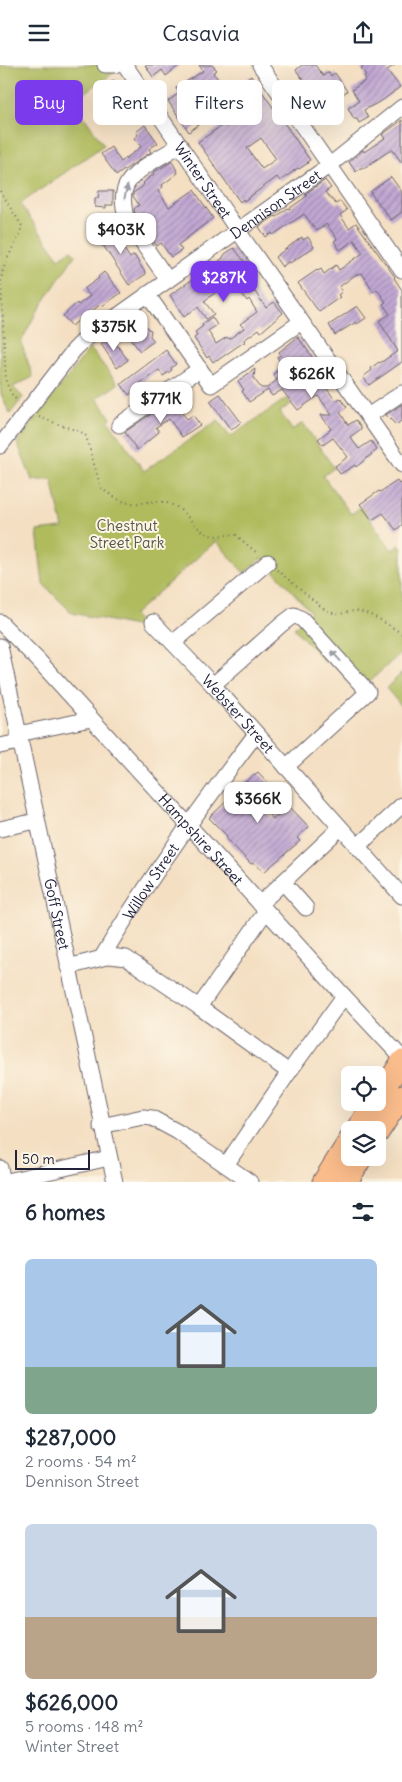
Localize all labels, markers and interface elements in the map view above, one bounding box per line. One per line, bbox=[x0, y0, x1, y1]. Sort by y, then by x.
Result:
icon: menu bbox=[25, 19, 53, 47]
text: Casavia bbox=[162, 19, 240, 47]
icon: share bbox=[349, 19, 377, 47]
chip: Buy bbox=[15, 80, 83, 125]
chip: Rent bbox=[93, 80, 167, 125]
chip: Filters bbox=[177, 80, 262, 125]
chip: New bbox=[272, 80, 344, 125]
street label: Winter Street bbox=[171, 138, 236, 222]
street label: Dennison Street bbox=[226, 165, 324, 243]
one-way arrow bbox=[122, 184, 130, 200]
pin: $403K bbox=[86, 213, 156, 255]
text: $403K bbox=[97, 219, 145, 239]
pin: $287K bbox=[189, 261, 259, 303]
text: $287K bbox=[202, 267, 246, 287]
pin: $375K bbox=[79, 309, 149, 352]
text: $375K bbox=[92, 316, 136, 336]
pin: $626K bbox=[277, 357, 347, 399]
text: $626K bbox=[289, 363, 335, 383]
pin: $771K bbox=[126, 381, 196, 424]
text: $771K bbox=[141, 388, 181, 408]
park label: Chestnut Street Park bbox=[90, 516, 165, 552]
one-way arrow bbox=[330, 650, 342, 662]
street label: Webster Street bbox=[198, 670, 278, 757]
pin: $366K bbox=[223, 781, 293, 824]
text: $366K bbox=[235, 788, 281, 808]
street label: Hampshire Street bbox=[155, 789, 248, 889]
street label: Willow Street bbox=[118, 839, 183, 923]
street label: Goff Street bbox=[41, 876, 74, 951]
map controls bbox=[341, 1066, 386, 1166]
button: locate bbox=[341, 1066, 386, 1111]
button: layers bbox=[341, 1121, 386, 1166]
scale bar bbox=[15, 1147, 90, 1170]
text: 50 m bbox=[22, 1150, 55, 1168]
icon: filters bbox=[349, 1198, 377, 1226]
text: 6 homes bbox=[25, 1199, 105, 1226]
icon: home bbox=[156, 1291, 246, 1381]
text: $287,000 bbox=[25, 1424, 116, 1451]
text: 2 rooms · 54 m² bbox=[25, 1451, 137, 1471]
text: Dennison Street bbox=[25, 1471, 139, 1491]
icon: home bbox=[156, 1556, 246, 1646]
text: $626,000 bbox=[25, 1689, 118, 1716]
text: 5 rooms · 148 m² bbox=[25, 1716, 144, 1736]
text: Winter Street bbox=[25, 1736, 119, 1756]

